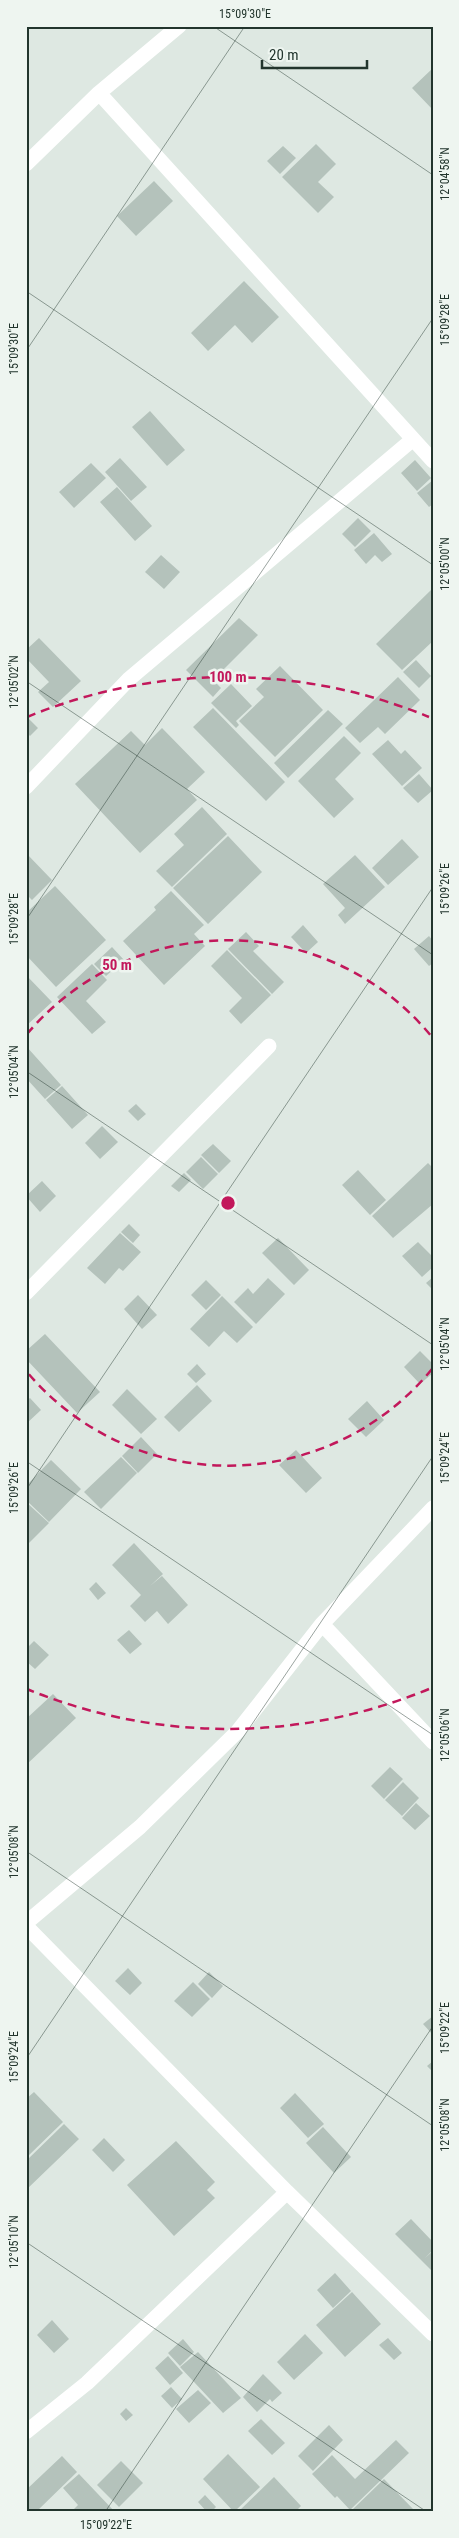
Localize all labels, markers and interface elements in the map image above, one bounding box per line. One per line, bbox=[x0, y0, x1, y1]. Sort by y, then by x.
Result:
text: 15°09'30"E bbox=[219, 7, 271, 21]
scale bar bbox=[262, 38, 366, 70]
text: 20 m bbox=[269, 46, 299, 64]
text: 12°04'58"N bbox=[438, 147, 452, 201]
text: 15°09'28"E bbox=[438, 294, 452, 346]
text: 15°09'30"E bbox=[7, 323, 21, 375]
text: 12°05'00"N bbox=[438, 537, 452, 591]
text: 12°05'02"N bbox=[7, 655, 21, 709]
text: 100 m bbox=[209, 668, 247, 686]
text: 15°09'26"E bbox=[438, 863, 452, 915]
text: 15°09'28"E bbox=[7, 893, 21, 945]
text: 50 m bbox=[102, 956, 132, 974]
text: 12°05'04"N bbox=[7, 1045, 21, 1099]
centre of rings bbox=[219, 1194, 237, 1212]
text: 12°05'04"N bbox=[438, 1317, 452, 1371]
text: 15°09'24"E bbox=[438, 1432, 452, 1484]
text: 15°09'26"E bbox=[7, 1462, 21, 1514]
text: 12°05'06"N bbox=[438, 1708, 452, 1762]
text: 12°05'08"N bbox=[7, 1825, 21, 1879]
text: 15°09'22"E bbox=[438, 2002, 452, 2054]
text: 15°09'24"E bbox=[7, 2031, 21, 2083]
text: 12°05'08"N bbox=[438, 2098, 452, 2152]
text: 12°05'10"N bbox=[7, 2215, 21, 2269]
text: 15°09'22"E bbox=[80, 2518, 132, 2532]

